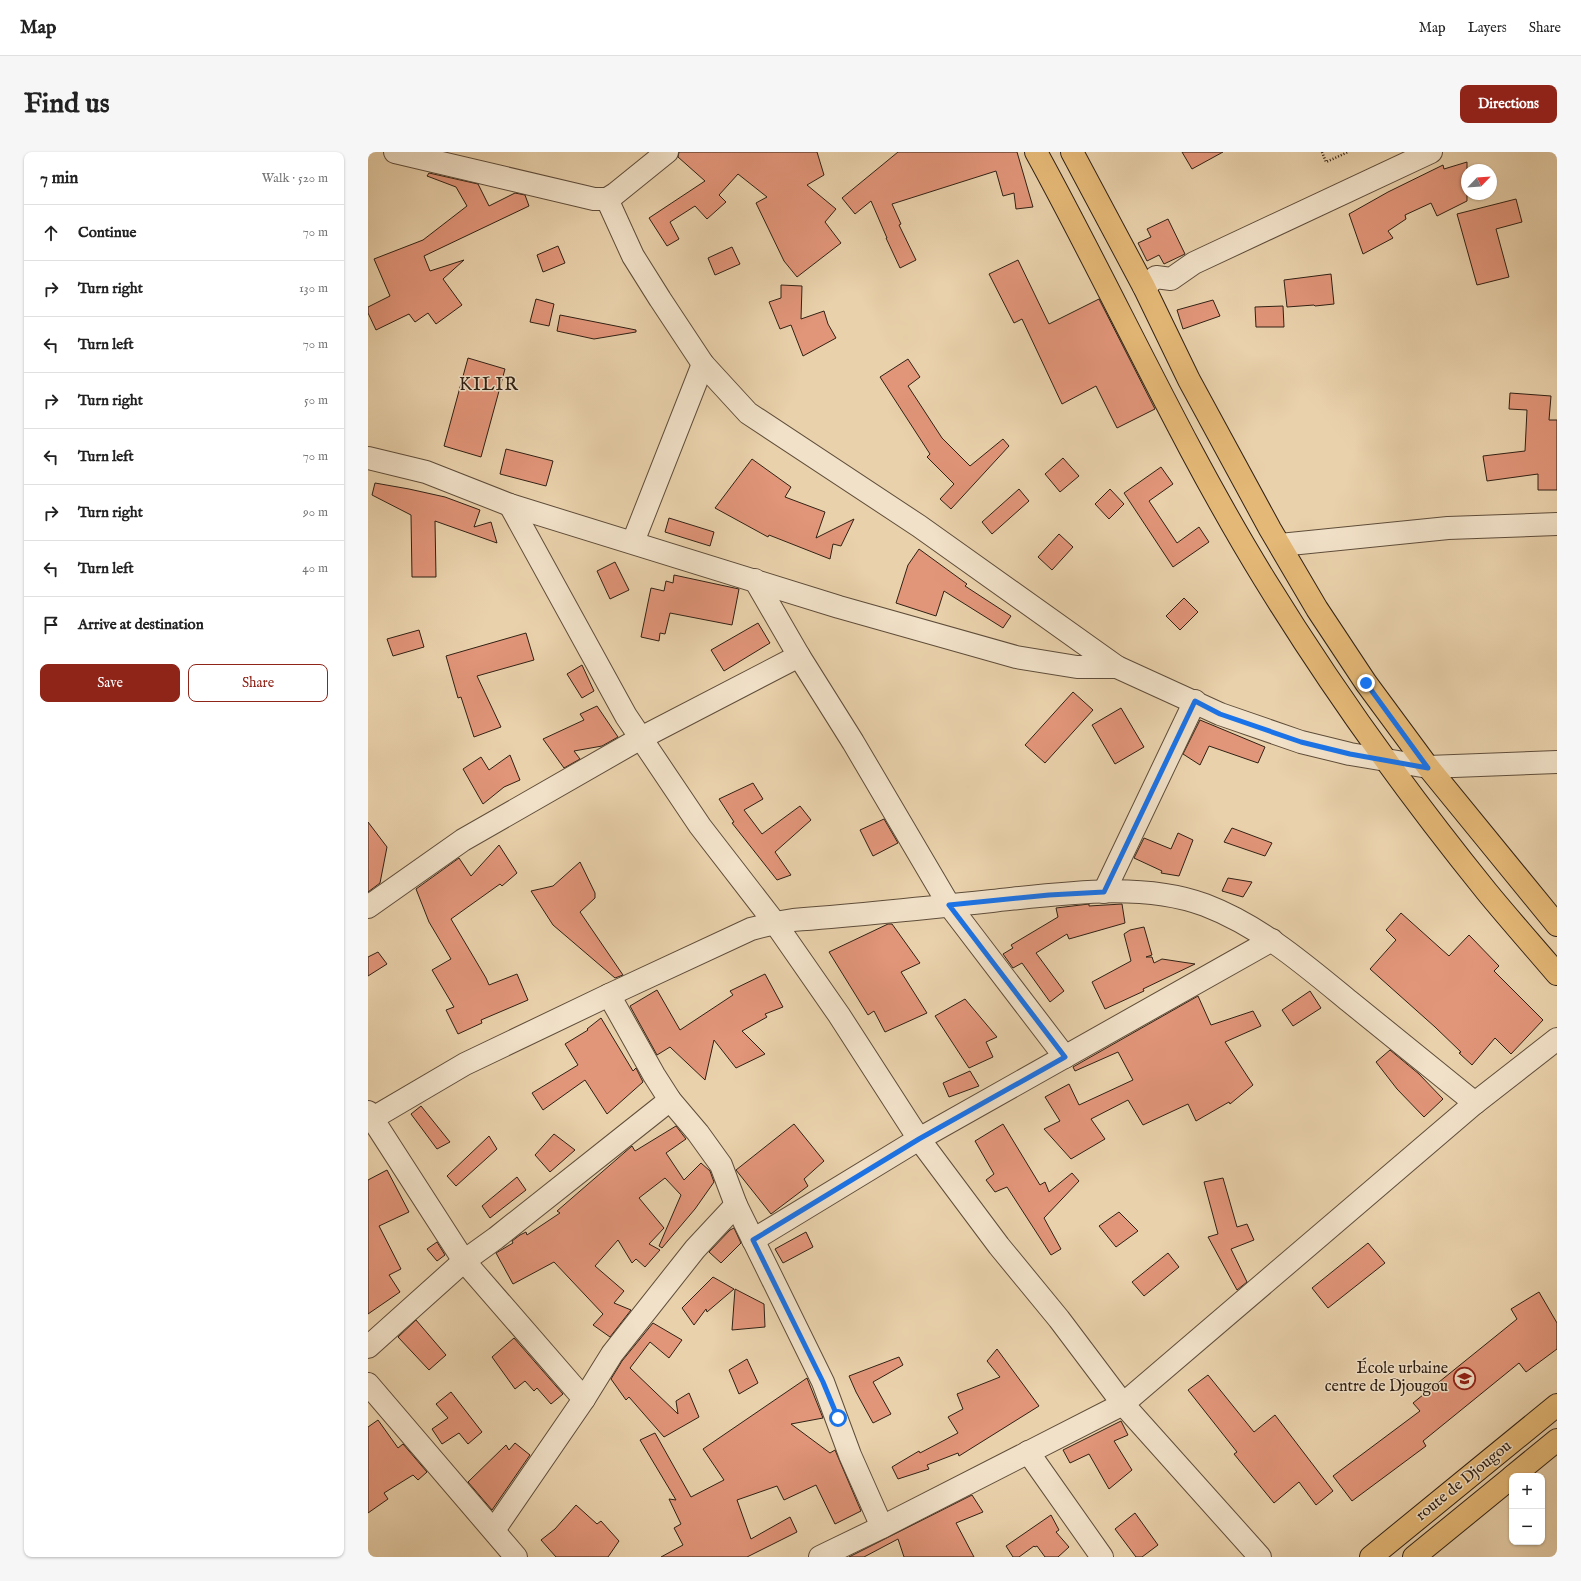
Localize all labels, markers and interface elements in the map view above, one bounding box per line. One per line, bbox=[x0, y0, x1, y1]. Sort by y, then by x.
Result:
text: Map bbox=[20, 16, 56, 40]
text: Map bbox=[1419, 19, 1446, 37]
text: Layers bbox=[1468, 19, 1507, 37]
text: Share bbox=[1529, 19, 1561, 37]
button: Directions bbox=[1460, 85, 1557, 123]
text: Find us bbox=[24, 87, 110, 122]
north arrow bbox=[1461, 164, 1497, 200]
text: 7 min bbox=[40, 168, 78, 189]
text: Walk · 520 m bbox=[262, 170, 328, 187]
icon: ahead bbox=[40, 222, 62, 244]
text: Continue bbox=[78, 223, 136, 242]
text: 70 m bbox=[303, 224, 328, 241]
icon: right bbox=[40, 278, 62, 300]
text: Turn right bbox=[78, 279, 143, 298]
text: 130 m bbox=[299, 280, 328, 297]
icon: left bbox=[40, 334, 62, 356]
text: Turn left bbox=[78, 335, 134, 354]
text: 70 m bbox=[303, 336, 328, 353]
district label: KILIR bbox=[459, 374, 519, 397]
icon: right bbox=[40, 390, 62, 412]
text: Turn right bbox=[78, 391, 143, 410]
text: 50 m bbox=[304, 392, 328, 409]
icon: left bbox=[40, 446, 62, 468]
text: Turn left bbox=[78, 447, 134, 466]
text: 70 m bbox=[303, 448, 328, 465]
icon: right bbox=[40, 502, 62, 524]
text: Turn right bbox=[78, 503, 143, 522]
text: 90 m bbox=[303, 504, 328, 521]
icon: left bbox=[40, 558, 62, 580]
text: Turn left bbox=[78, 559, 134, 578]
text: 40 m bbox=[302, 560, 328, 577]
icon: arrive bbox=[40, 614, 62, 636]
text: Arrive at destination bbox=[78, 615, 204, 634]
button: Save bbox=[40, 664, 180, 702]
button: Share bbox=[188, 664, 328, 702]
route end bbox=[1357, 674, 1375, 692]
place label: École urbaine centre de Djougou bbox=[1325, 1357, 1448, 1397]
school or university icon: École urbaine centre de Djougou bbox=[1451, 1365, 1477, 1391]
route start bbox=[829, 1409, 847, 1427]
street label: route de Djougou bbox=[1412, 1436, 1516, 1526]
map controls bbox=[1509, 1473, 1545, 1545]
button: + bbox=[1509, 1473, 1545, 1509]
button: − bbox=[1509, 1509, 1545, 1545]

